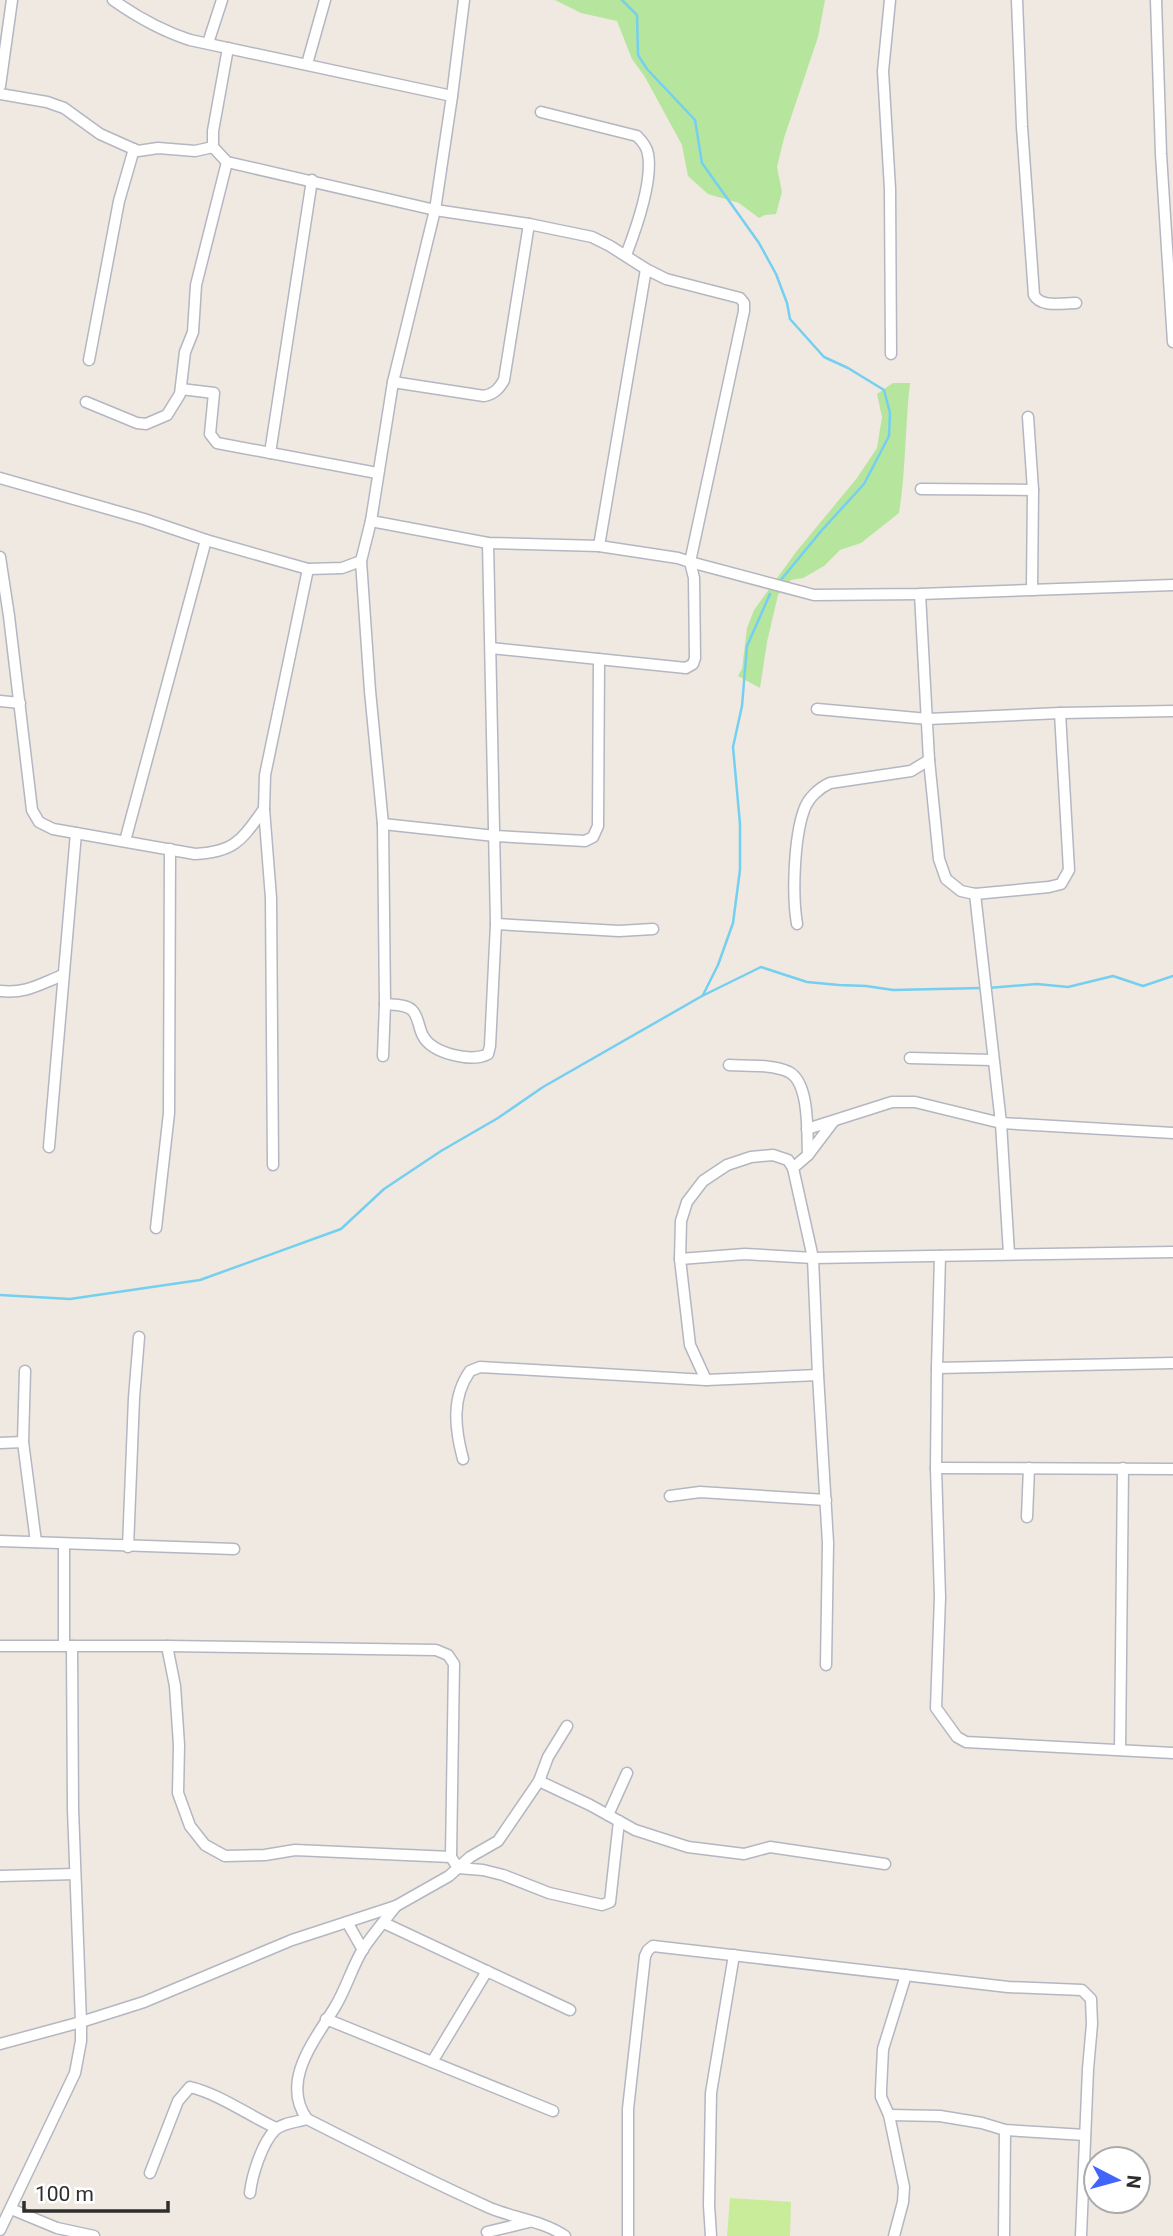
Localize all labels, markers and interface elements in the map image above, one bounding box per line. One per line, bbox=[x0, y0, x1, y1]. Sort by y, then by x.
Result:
north arrow bbox=[1082, 2145, 1152, 2215]
scale bar bbox=[24, 2170, 168, 2214]
text: N bbox=[1121, 2174, 1146, 2190]
text: 100 m bbox=[35, 2182, 94, 2206]

